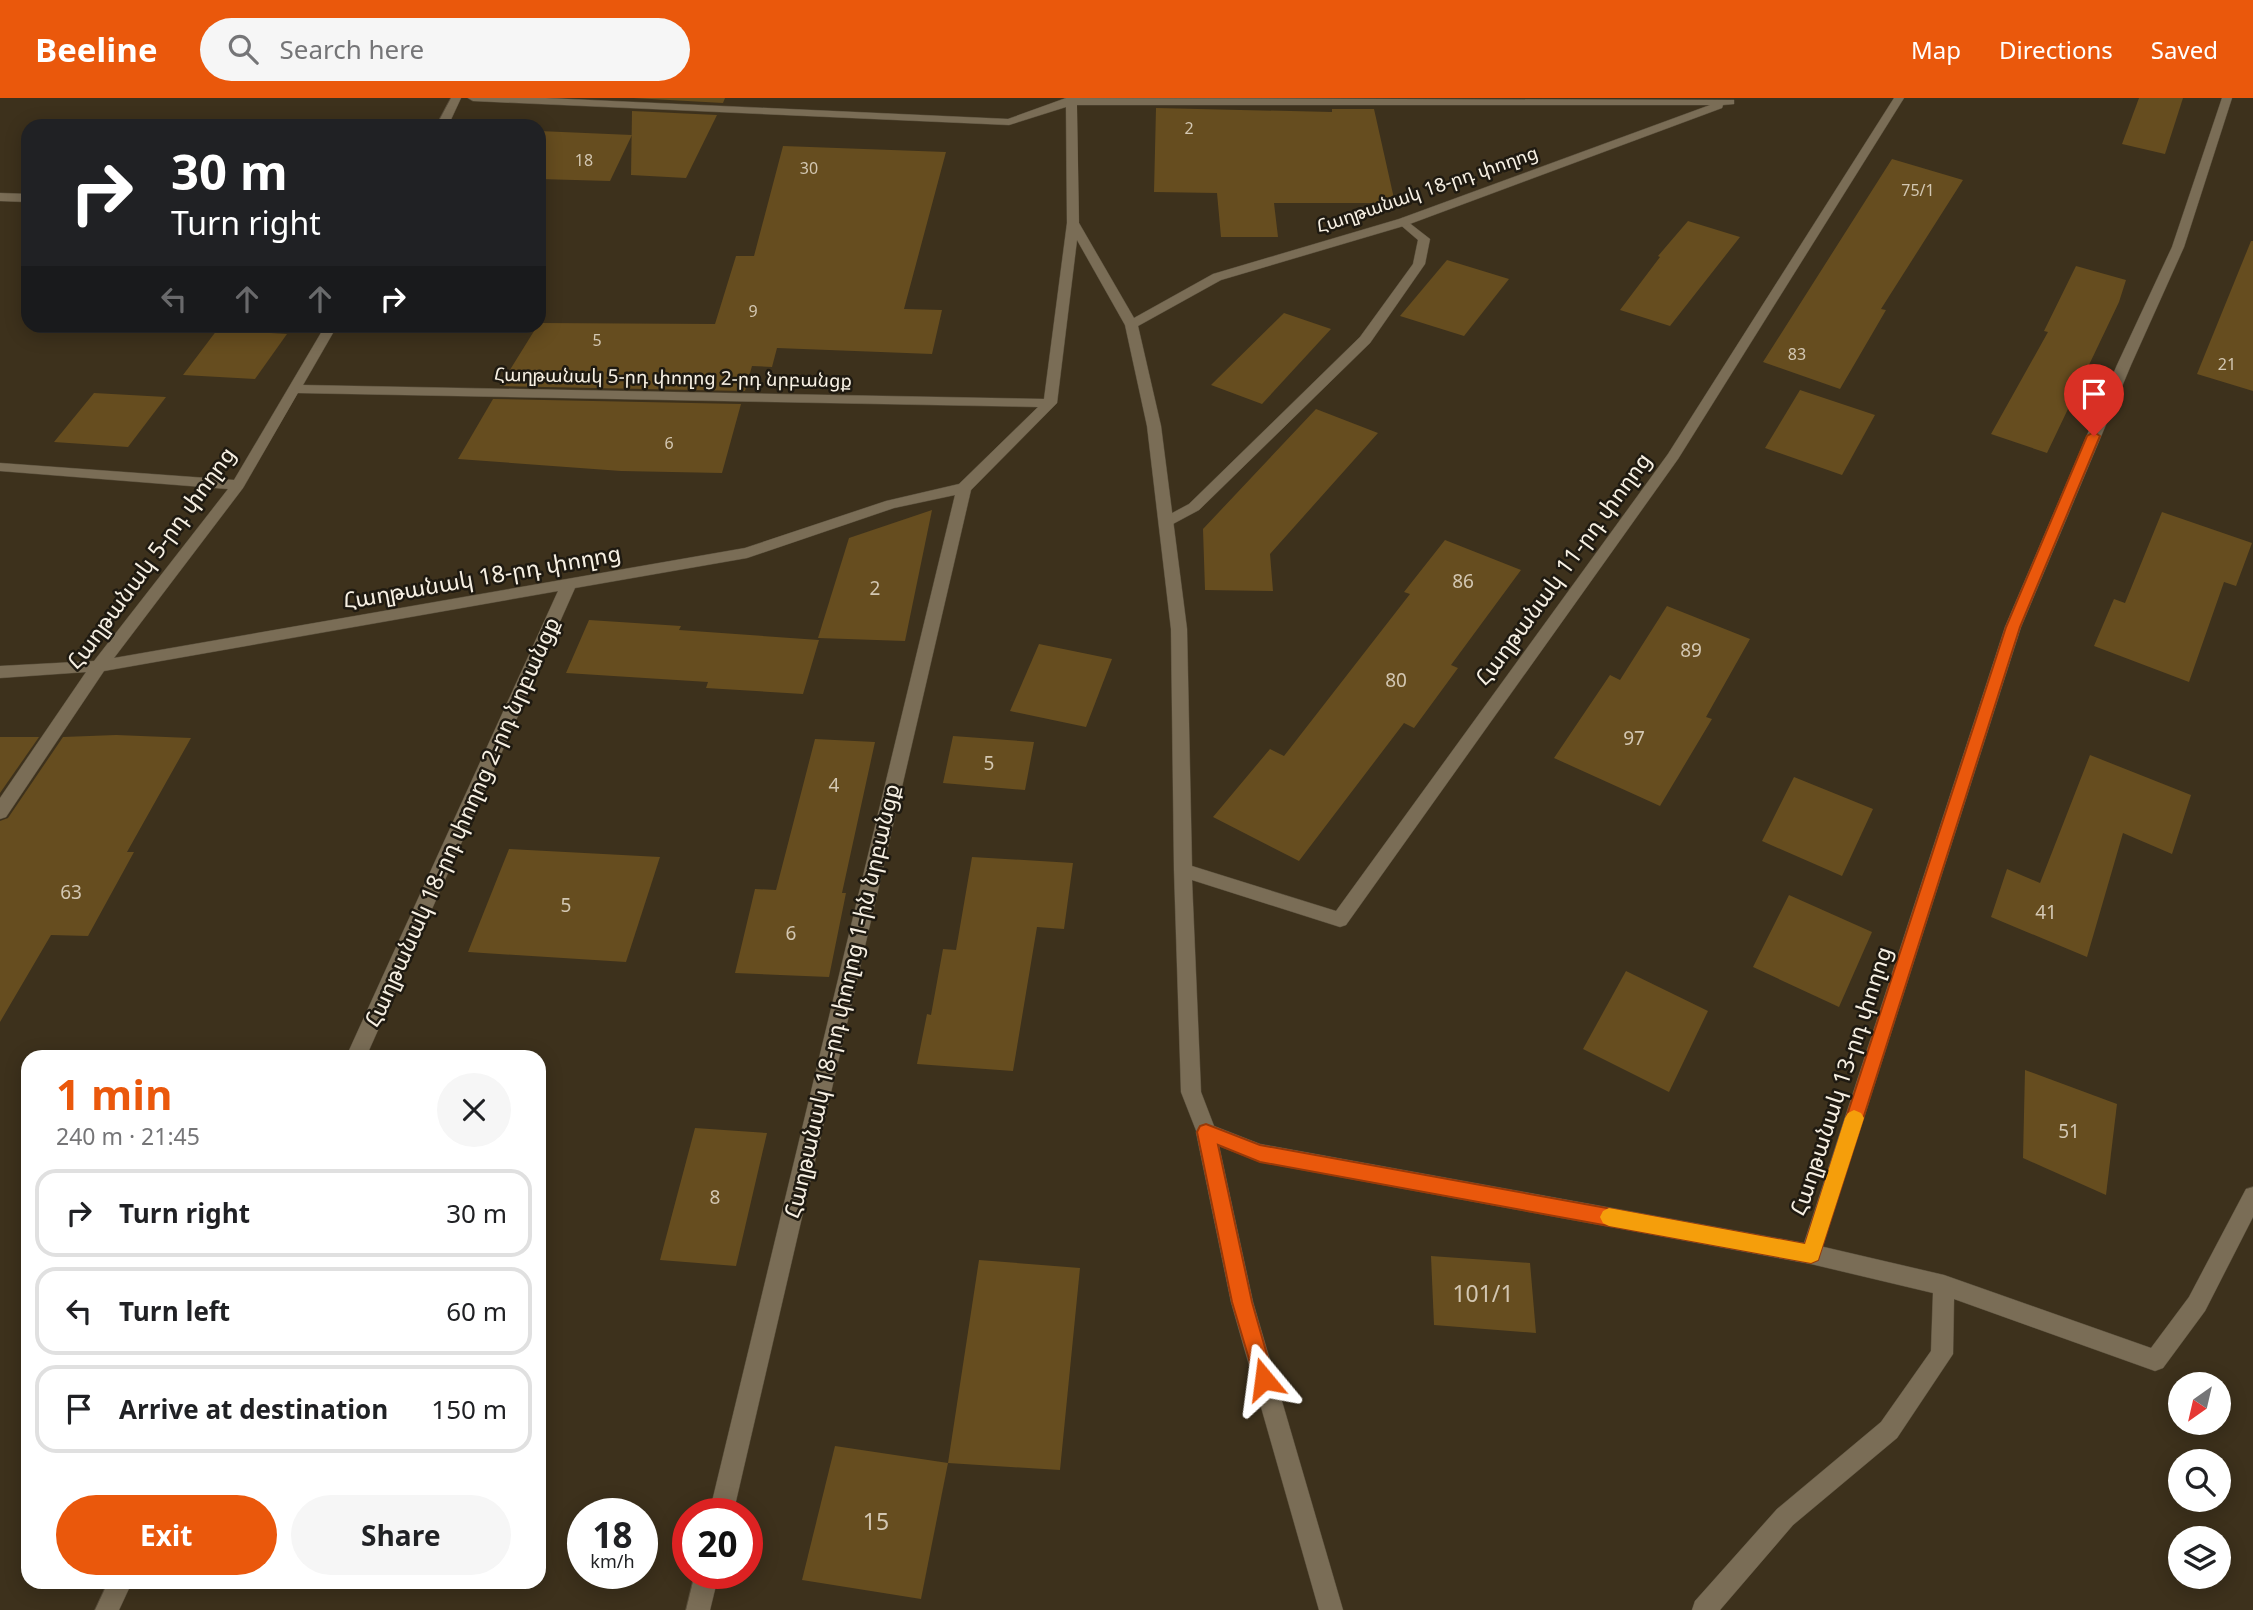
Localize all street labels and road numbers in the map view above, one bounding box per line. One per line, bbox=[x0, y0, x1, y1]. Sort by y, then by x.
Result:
street label: Հաղթանակ 18-րդ փողոց bbox=[1313, 139, 1541, 239]
street label: Հաղթանակ 5-րդ փողոց 2-րդ նրբանցք bbox=[494, 361, 852, 393]
street label: Հաղթանակ 5-րդ փողոց bbox=[58, 439, 242, 675]
street label: Հաղթանակ 11-րդ փողոց bbox=[1467, 445, 1658, 692]
street label: Հաղթանակ 18-րդ փողոց bbox=[340, 536, 623, 616]
street label: Հաղթանակ 18-րդ փողոց 2-րդ նրբանցք bbox=[356, 611, 566, 1032]
street label: Հաղթանակ 18-րդ փողոց 1-ին նրբանցք bbox=[775, 780, 907, 1221]
street label: Հաղթանակ 13-րդ փողոց bbox=[1781, 942, 1899, 1220]

